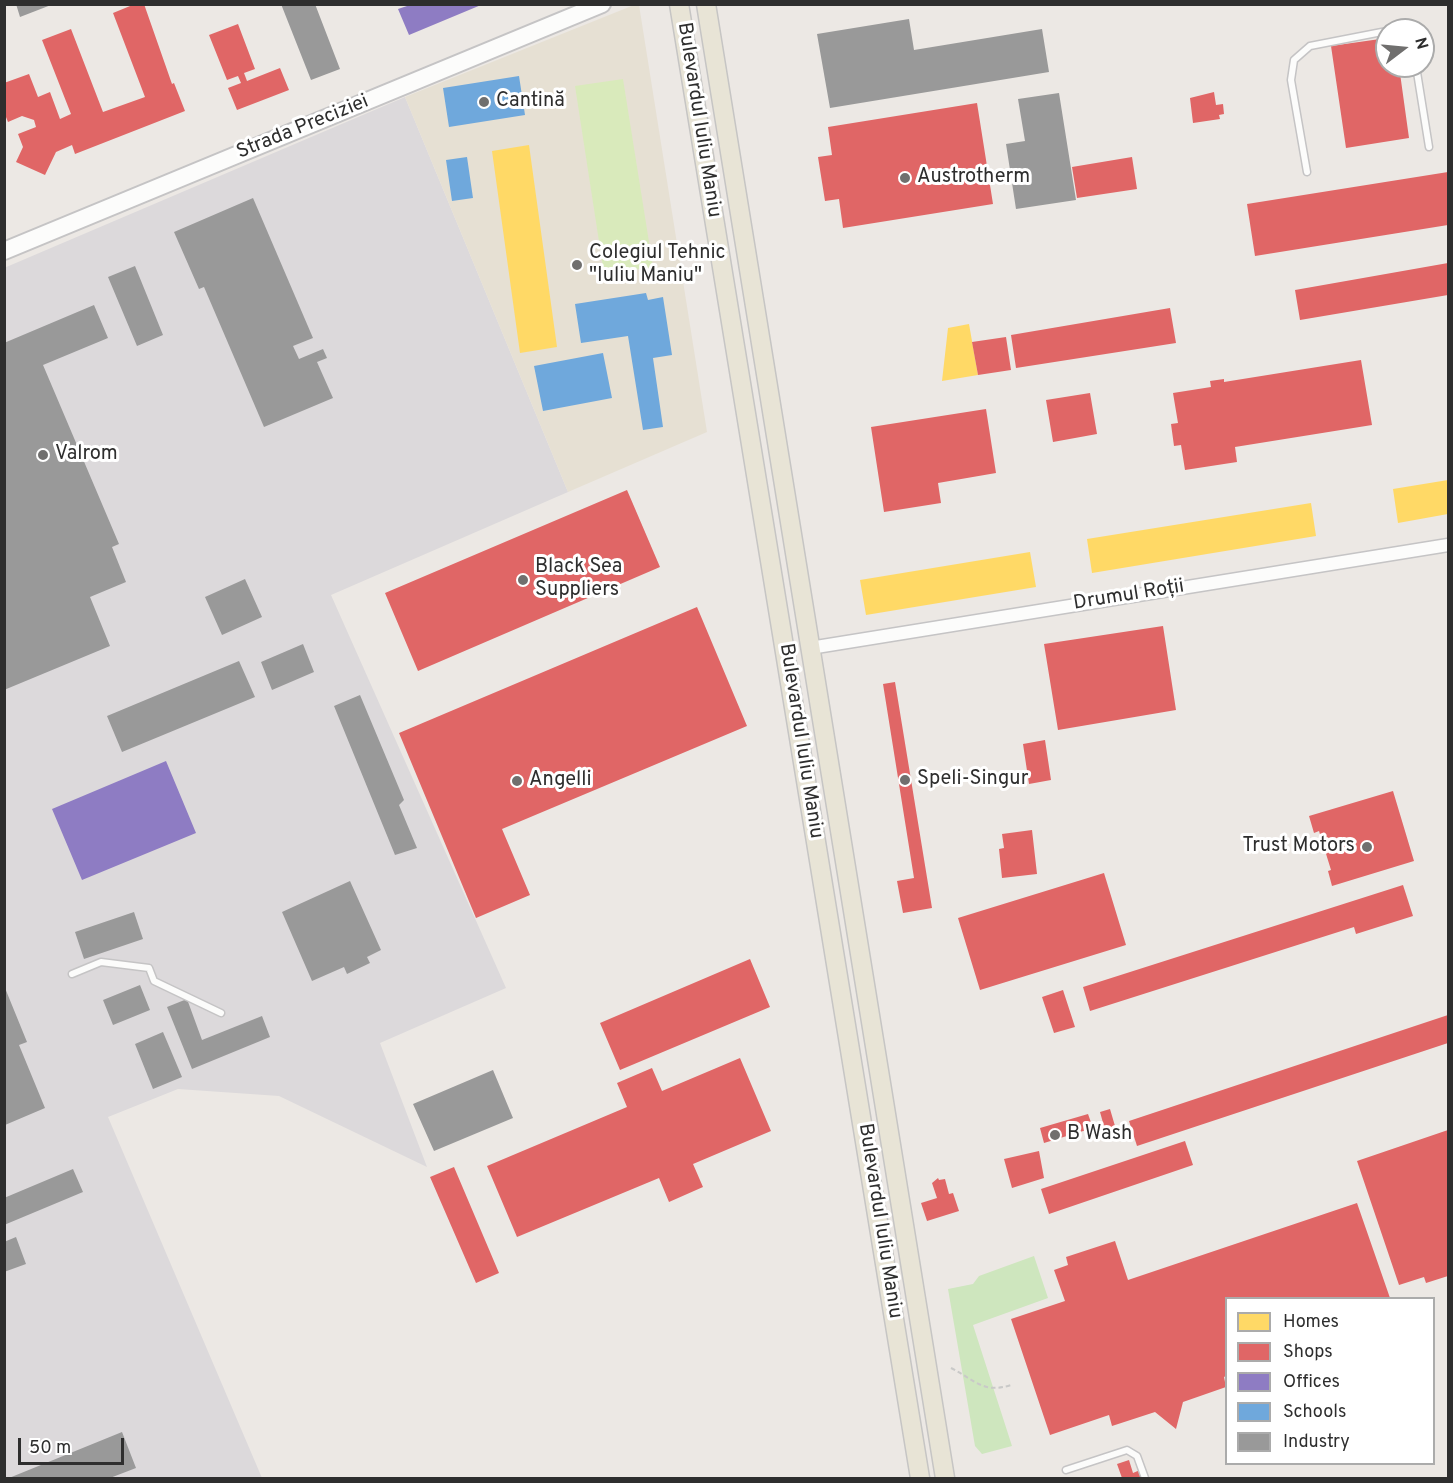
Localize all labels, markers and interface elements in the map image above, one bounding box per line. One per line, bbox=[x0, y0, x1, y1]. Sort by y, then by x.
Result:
north arrow bbox=[1375, 18, 1435, 78]
street label: Bulevardul Iuliu Maniu bbox=[671, 21, 725, 219]
text: N bbox=[1409, 35, 1432, 52]
place label: Cantină bbox=[496, 90, 565, 114]
street label: Strada Preciziei bbox=[233, 91, 373, 165]
marker: Cantină bbox=[477, 95, 491, 109]
place label: Austrotherm bbox=[917, 166, 1030, 190]
marker: Austrotherm bbox=[898, 171, 912, 185]
place label: Colegiul Tehnic "Iuliu Maniu" bbox=[589, 242, 726, 289]
marker: Colegiul Tehnic "Iuliu Maniu" bbox=[570, 258, 584, 272]
place label: Valrom bbox=[55, 443, 118, 467]
marker: Valrom bbox=[36, 448, 50, 462]
place label: Black Sea Suppliers bbox=[535, 556, 622, 603]
marker: Black Sea Suppliers bbox=[516, 573, 530, 587]
street label: Drumul Roții bbox=[1072, 575, 1186, 617]
street label: Bulevardul Iuliu Maniu bbox=[773, 642, 827, 840]
place label: Speli-Singur bbox=[917, 768, 1028, 792]
place label: Angelli bbox=[529, 769, 592, 793]
marker: Speli-Singur bbox=[898, 773, 912, 787]
marker: Angelli bbox=[510, 774, 524, 788]
place label: Trust Motors bbox=[1242, 835, 1355, 859]
marker: Trust Motors bbox=[1360, 840, 1374, 854]
street label: Bulevardul Iuliu Maniu bbox=[852, 1122, 906, 1320]
place label: B Wash bbox=[1067, 1123, 1132, 1147]
marker: B Wash bbox=[1048, 1128, 1062, 1142]
legend bbox=[1225, 1297, 1435, 1465]
text: Homes bbox=[1283, 1311, 1339, 1334]
text: Shops bbox=[1283, 1341, 1333, 1364]
text: Offices bbox=[1283, 1371, 1340, 1394]
text: Schools bbox=[1283, 1401, 1346, 1424]
scale bar bbox=[21, 1426, 128, 1464]
text: Industry bbox=[1283, 1431, 1350, 1454]
text: 50 m bbox=[29, 1437, 71, 1460]

